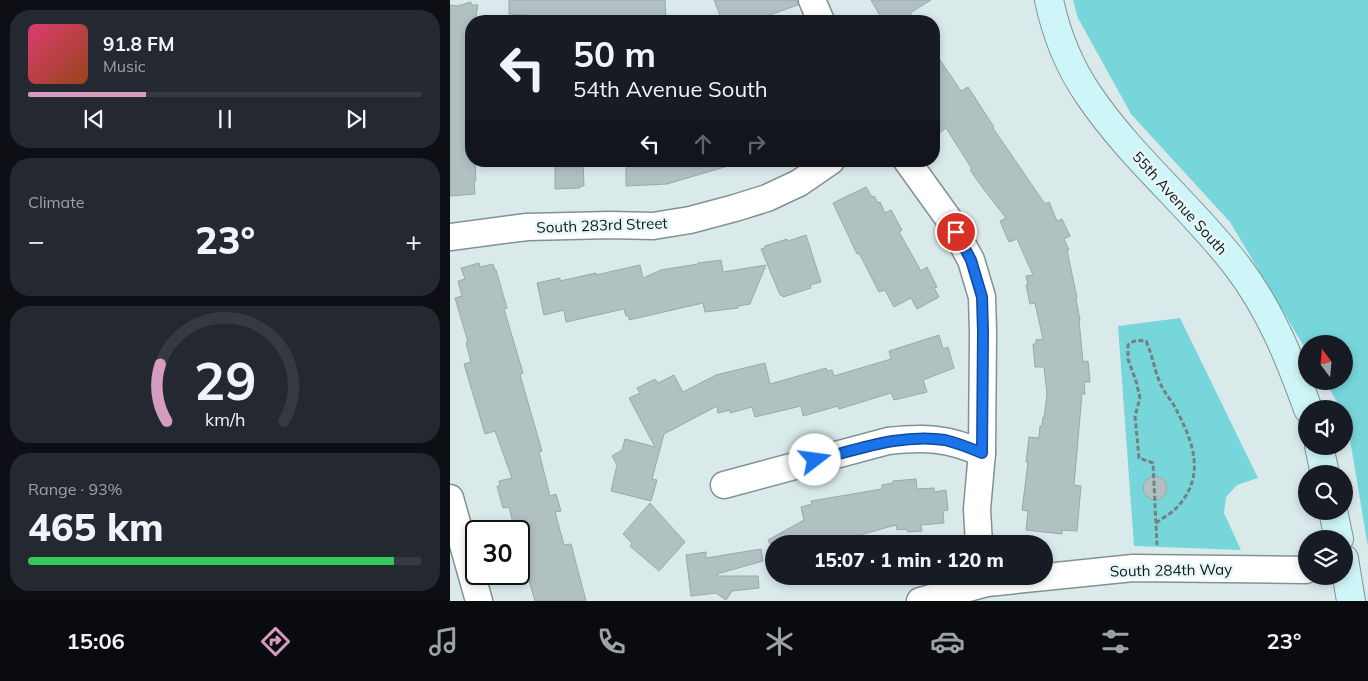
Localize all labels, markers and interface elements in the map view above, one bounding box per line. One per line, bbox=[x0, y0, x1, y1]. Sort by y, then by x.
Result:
text: 91.8 FM bbox=[103, 32, 175, 56]
text: 50 m bbox=[573, 32, 656, 76]
icon: left bbox=[490, 35, 555, 100]
text: Music bbox=[103, 56, 146, 76]
text: 54th Avenue South bbox=[573, 75, 768, 103]
icon: previous bbox=[80, 105, 108, 133]
icon: pause bbox=[211, 105, 239, 133]
icon: next bbox=[342, 105, 370, 133]
icon: left bbox=[636, 130, 664, 158]
icon: ahead bbox=[689, 130, 717, 158]
icon: right bbox=[742, 130, 770, 158]
street label: 55th Avenue South bbox=[1129, 147, 1231, 259]
text: Climate bbox=[28, 192, 84, 212]
pin bbox=[935, 211, 977, 253]
street label: South 283rd Street bbox=[536, 213, 668, 237]
text: 23° bbox=[195, 216, 255, 264]
icon: arrive bbox=[942, 218, 970, 246]
text: − bbox=[28, 223, 45, 258]
text: + bbox=[405, 223, 422, 258]
north arrow bbox=[1298, 335, 1352, 390]
map controls bbox=[1298, 335, 1353, 585]
text: 29 bbox=[194, 348, 256, 413]
button: sound bbox=[1298, 400, 1353, 455]
text: km/h bbox=[205, 408, 245, 430]
position arrow bbox=[788, 433, 840, 485]
button: search bbox=[1298, 465, 1353, 520]
text: Range · 93% bbox=[28, 479, 123, 499]
text: 465 km bbox=[28, 503, 164, 551]
speed limit sign: 30 bbox=[465, 520, 530, 585]
button: layers bbox=[1298, 530, 1353, 585]
text: 15:07 · 1 min · 120 m bbox=[814, 548, 1004, 572]
street label: South 284th Way bbox=[1110, 559, 1232, 581]
icon: directions bbox=[258, 624, 293, 659]
icon: music bbox=[426, 624, 461, 659]
icon: phone bbox=[594, 624, 629, 659]
icon: climate bbox=[762, 624, 797, 659]
icon: car bbox=[930, 624, 965, 659]
icon: filters bbox=[1098, 624, 1133, 659]
text: 15:06 bbox=[67, 627, 125, 655]
text: 23° bbox=[1267, 627, 1301, 655]

